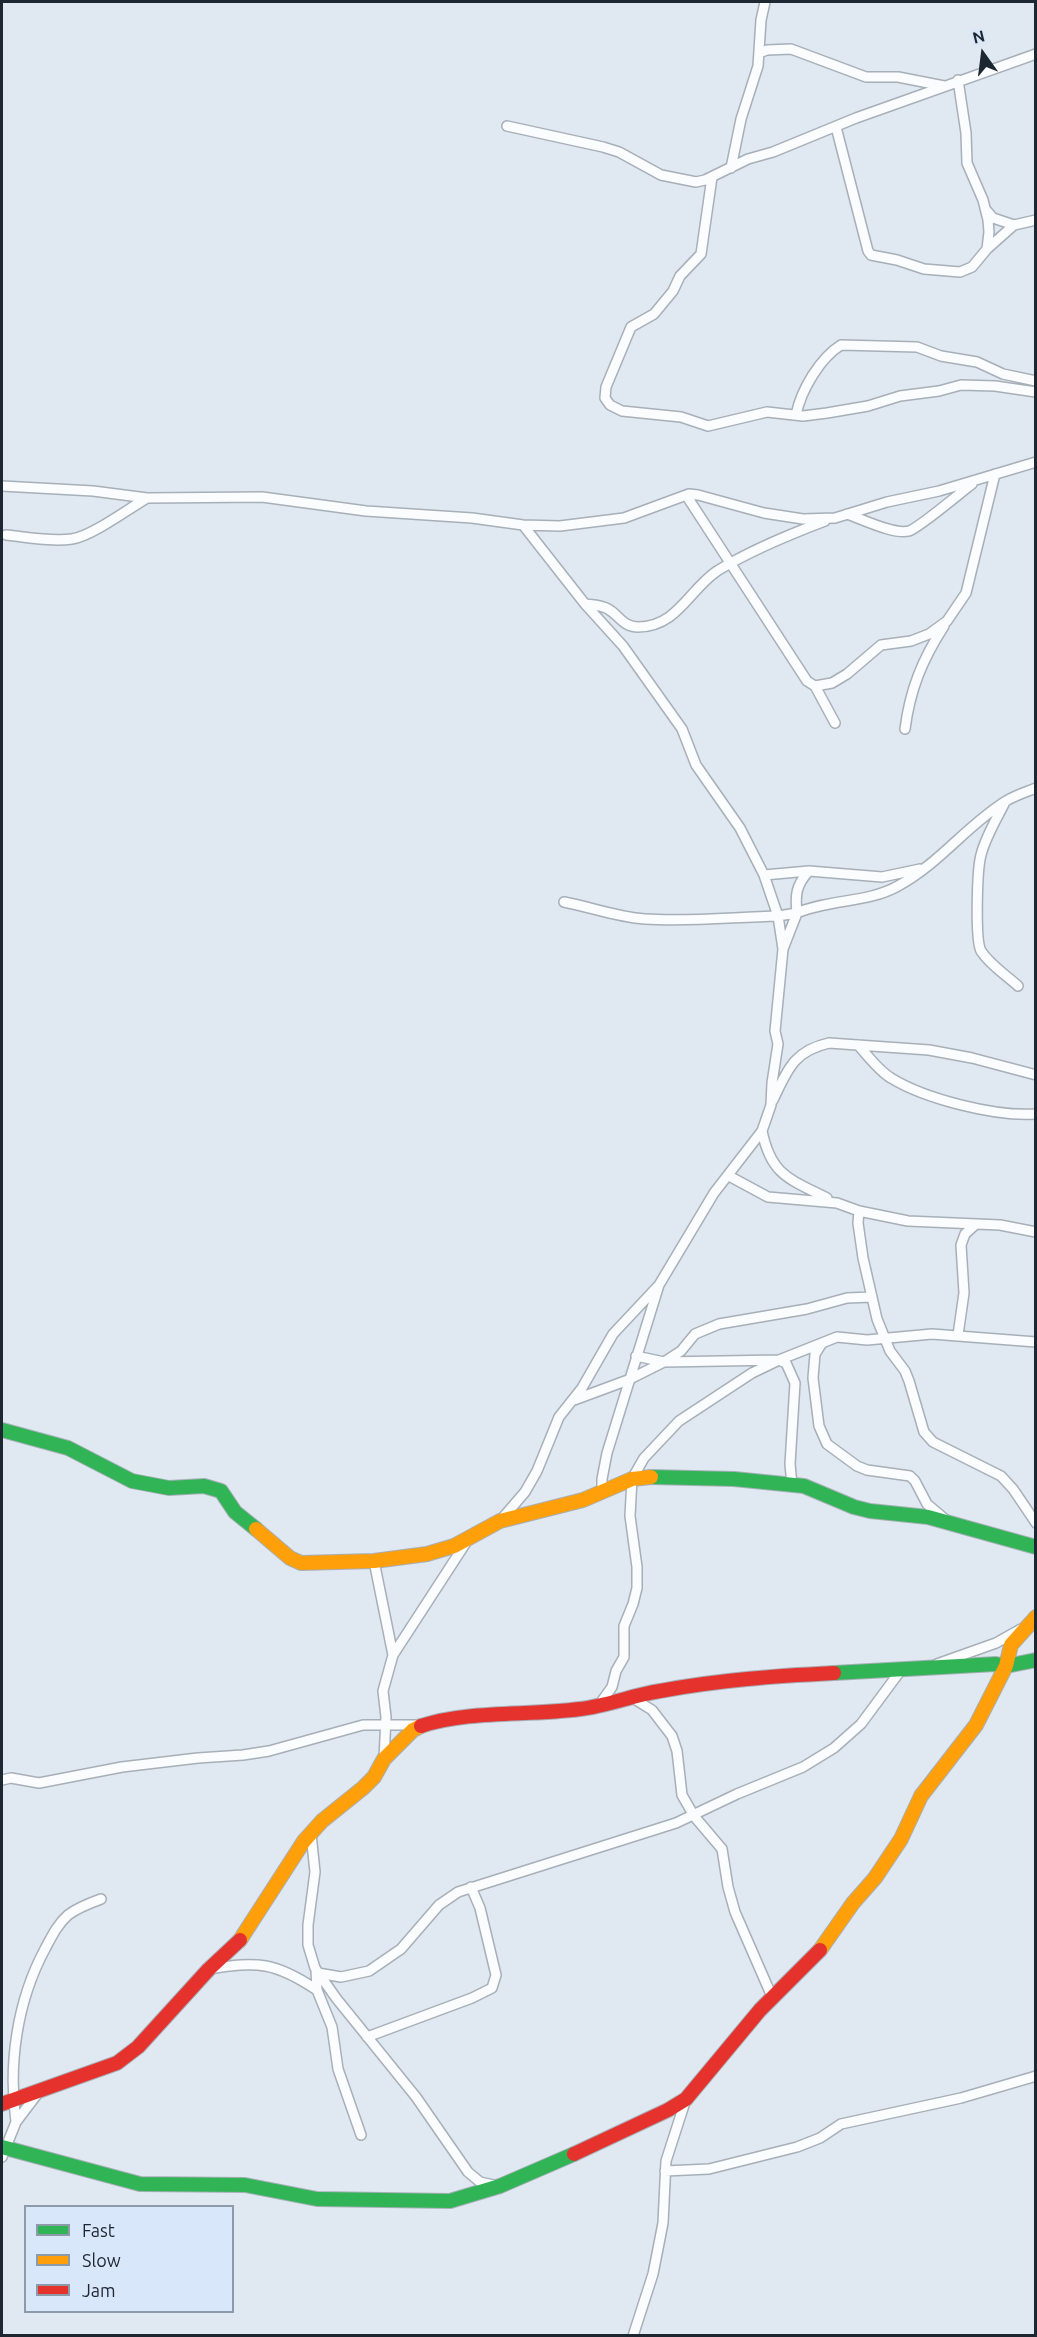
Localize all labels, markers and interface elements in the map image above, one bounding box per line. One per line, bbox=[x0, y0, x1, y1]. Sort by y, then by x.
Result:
north arrow bbox=[953, 24, 1013, 84]
text: N bbox=[971, 26, 987, 47]
legend bbox=[24, 2205, 234, 2313]
text: Fast bbox=[82, 2220, 115, 2240]
text: Slow bbox=[82, 2250, 121, 2270]
text: Jam bbox=[82, 2280, 116, 2300]

